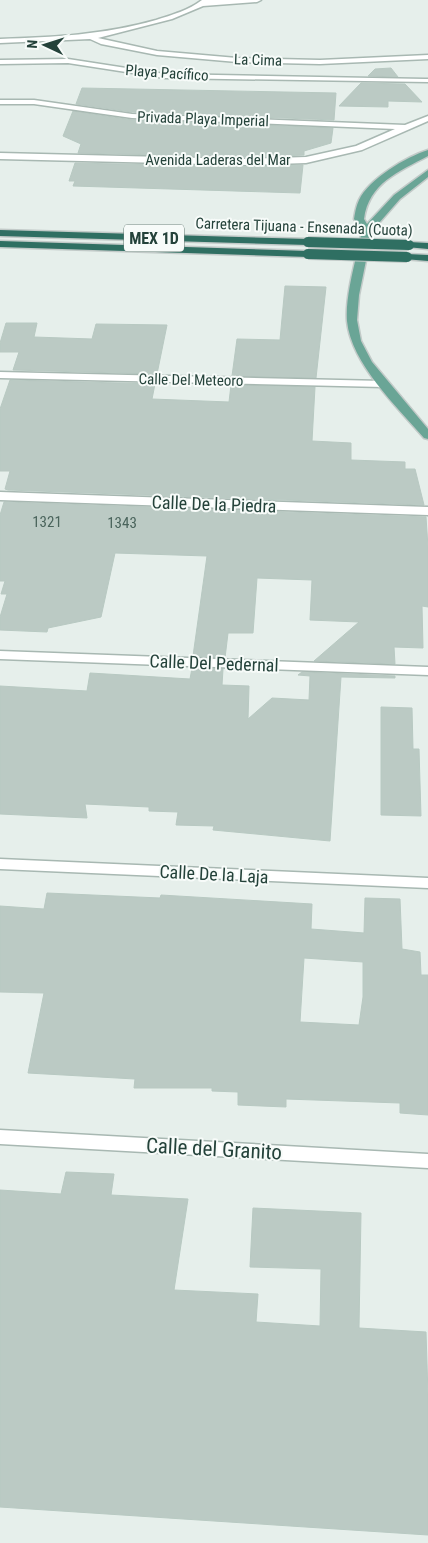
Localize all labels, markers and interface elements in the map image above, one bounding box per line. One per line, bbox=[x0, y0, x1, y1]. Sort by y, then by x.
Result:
north arrow bbox=[20, 20, 70, 70]
text: N bbox=[24, 39, 40, 49]
street label: La Cima bbox=[234, 50, 282, 70]
street label: Playa Pacífico bbox=[125, 61, 209, 85]
street label: Privada Playa Imperial bbox=[137, 108, 269, 130]
street label: Avenida Laderas del Mar bbox=[145, 151, 291, 169]
street label: Carretera Tijuana - Ensenada (Cuota) bbox=[195, 214, 413, 240]
road number: MEX 1D bbox=[124, 224, 184, 252]
street label: Calle Del Meteoro bbox=[138, 370, 244, 390]
street label: Calle De la Piedra bbox=[151, 491, 277, 517]
house number: 1321 bbox=[32, 513, 62, 531]
house number: 1343 bbox=[107, 514, 137, 532]
street label: Calle Del Pedernal bbox=[149, 650, 279, 676]
street label: Calle De la Laja bbox=[159, 861, 269, 887]
street label: Calle del Granito bbox=[145, 1133, 283, 1165]

